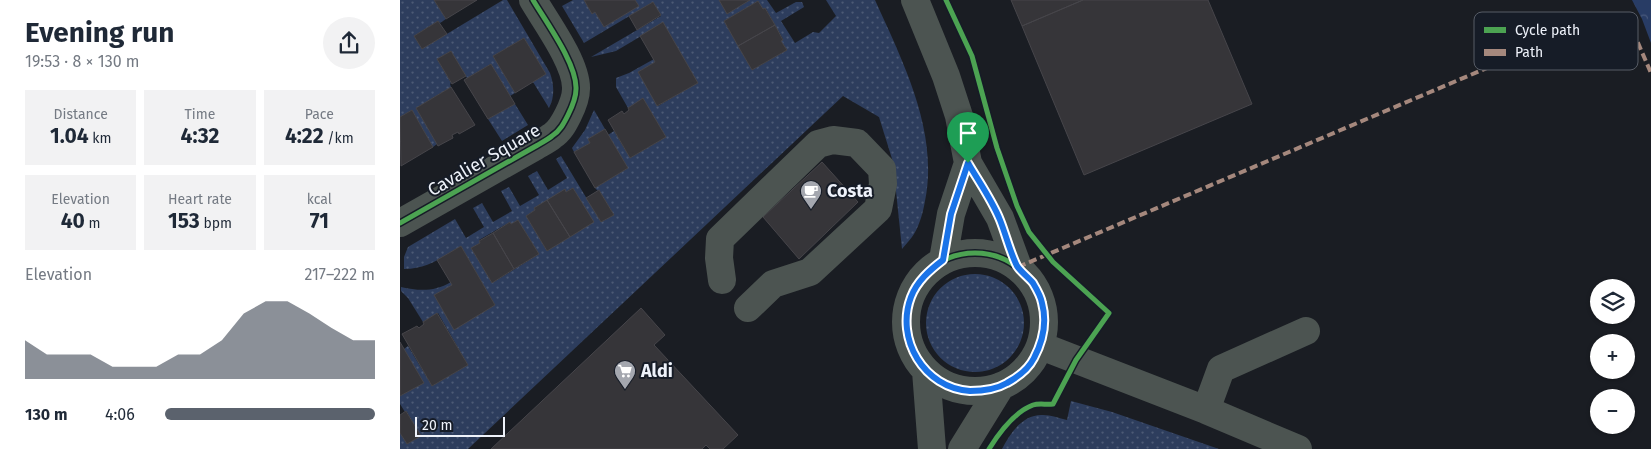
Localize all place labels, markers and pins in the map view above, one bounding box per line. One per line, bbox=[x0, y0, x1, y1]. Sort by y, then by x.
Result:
pin bbox=[947, 112, 989, 163]
cafe icon: Costa bbox=[799, 179, 823, 210]
place label: Costa bbox=[827, 180, 873, 202]
supermarket icon: Aldi bbox=[613, 359, 637, 390]
place label: Aldi bbox=[640, 360, 673, 382]

